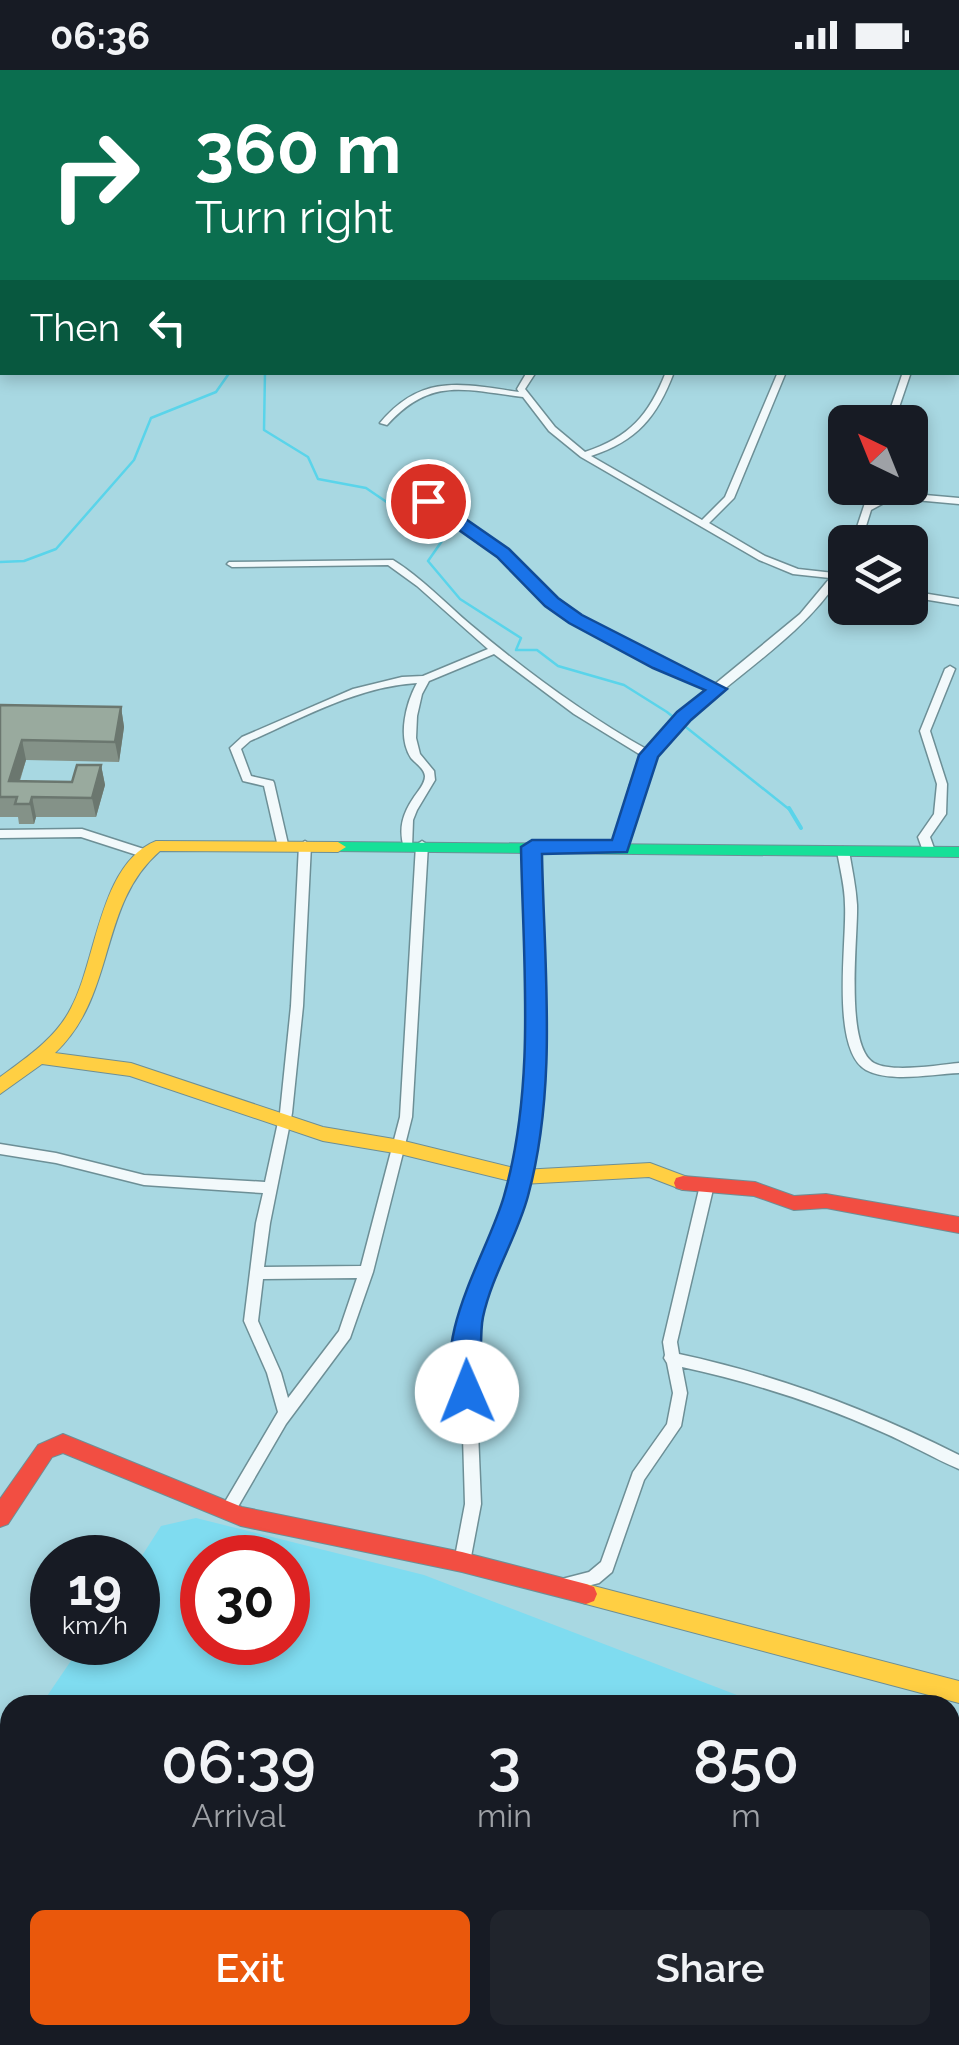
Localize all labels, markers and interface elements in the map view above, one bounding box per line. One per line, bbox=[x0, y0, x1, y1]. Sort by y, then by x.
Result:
text: 06:36 bbox=[50, 13, 150, 58]
text: 360 m bbox=[195, 107, 402, 189]
icon: right bbox=[30, 110, 160, 240]
text: Turn right bbox=[195, 191, 393, 244]
icon: left bbox=[140, 300, 195, 355]
text: Then bbox=[30, 305, 120, 350]
north arrow bbox=[828, 405, 928, 505]
map controls bbox=[828, 405, 928, 625]
pin bbox=[386, 459, 471, 544]
icon: arrive bbox=[401, 474, 456, 529]
button: layers bbox=[828, 525, 928, 625]
position arrow bbox=[415, 1340, 519, 1444]
speed limit sign: 30 bbox=[180, 1535, 310, 1665]
text: 19 bbox=[68, 1558, 122, 1617]
text: km/h bbox=[62, 1610, 128, 1640]
text: 06:39 bbox=[161, 1727, 316, 1797]
text: 3 bbox=[488, 1727, 521, 1797]
text: 850 bbox=[693, 1727, 799, 1797]
text: Arrival bbox=[192, 1797, 285, 1834]
text: min bbox=[477, 1797, 532, 1834]
text: m bbox=[731, 1797, 761, 1834]
button: Exit bbox=[30, 1910, 470, 2025]
button: Share bbox=[490, 1910, 930, 2025]

